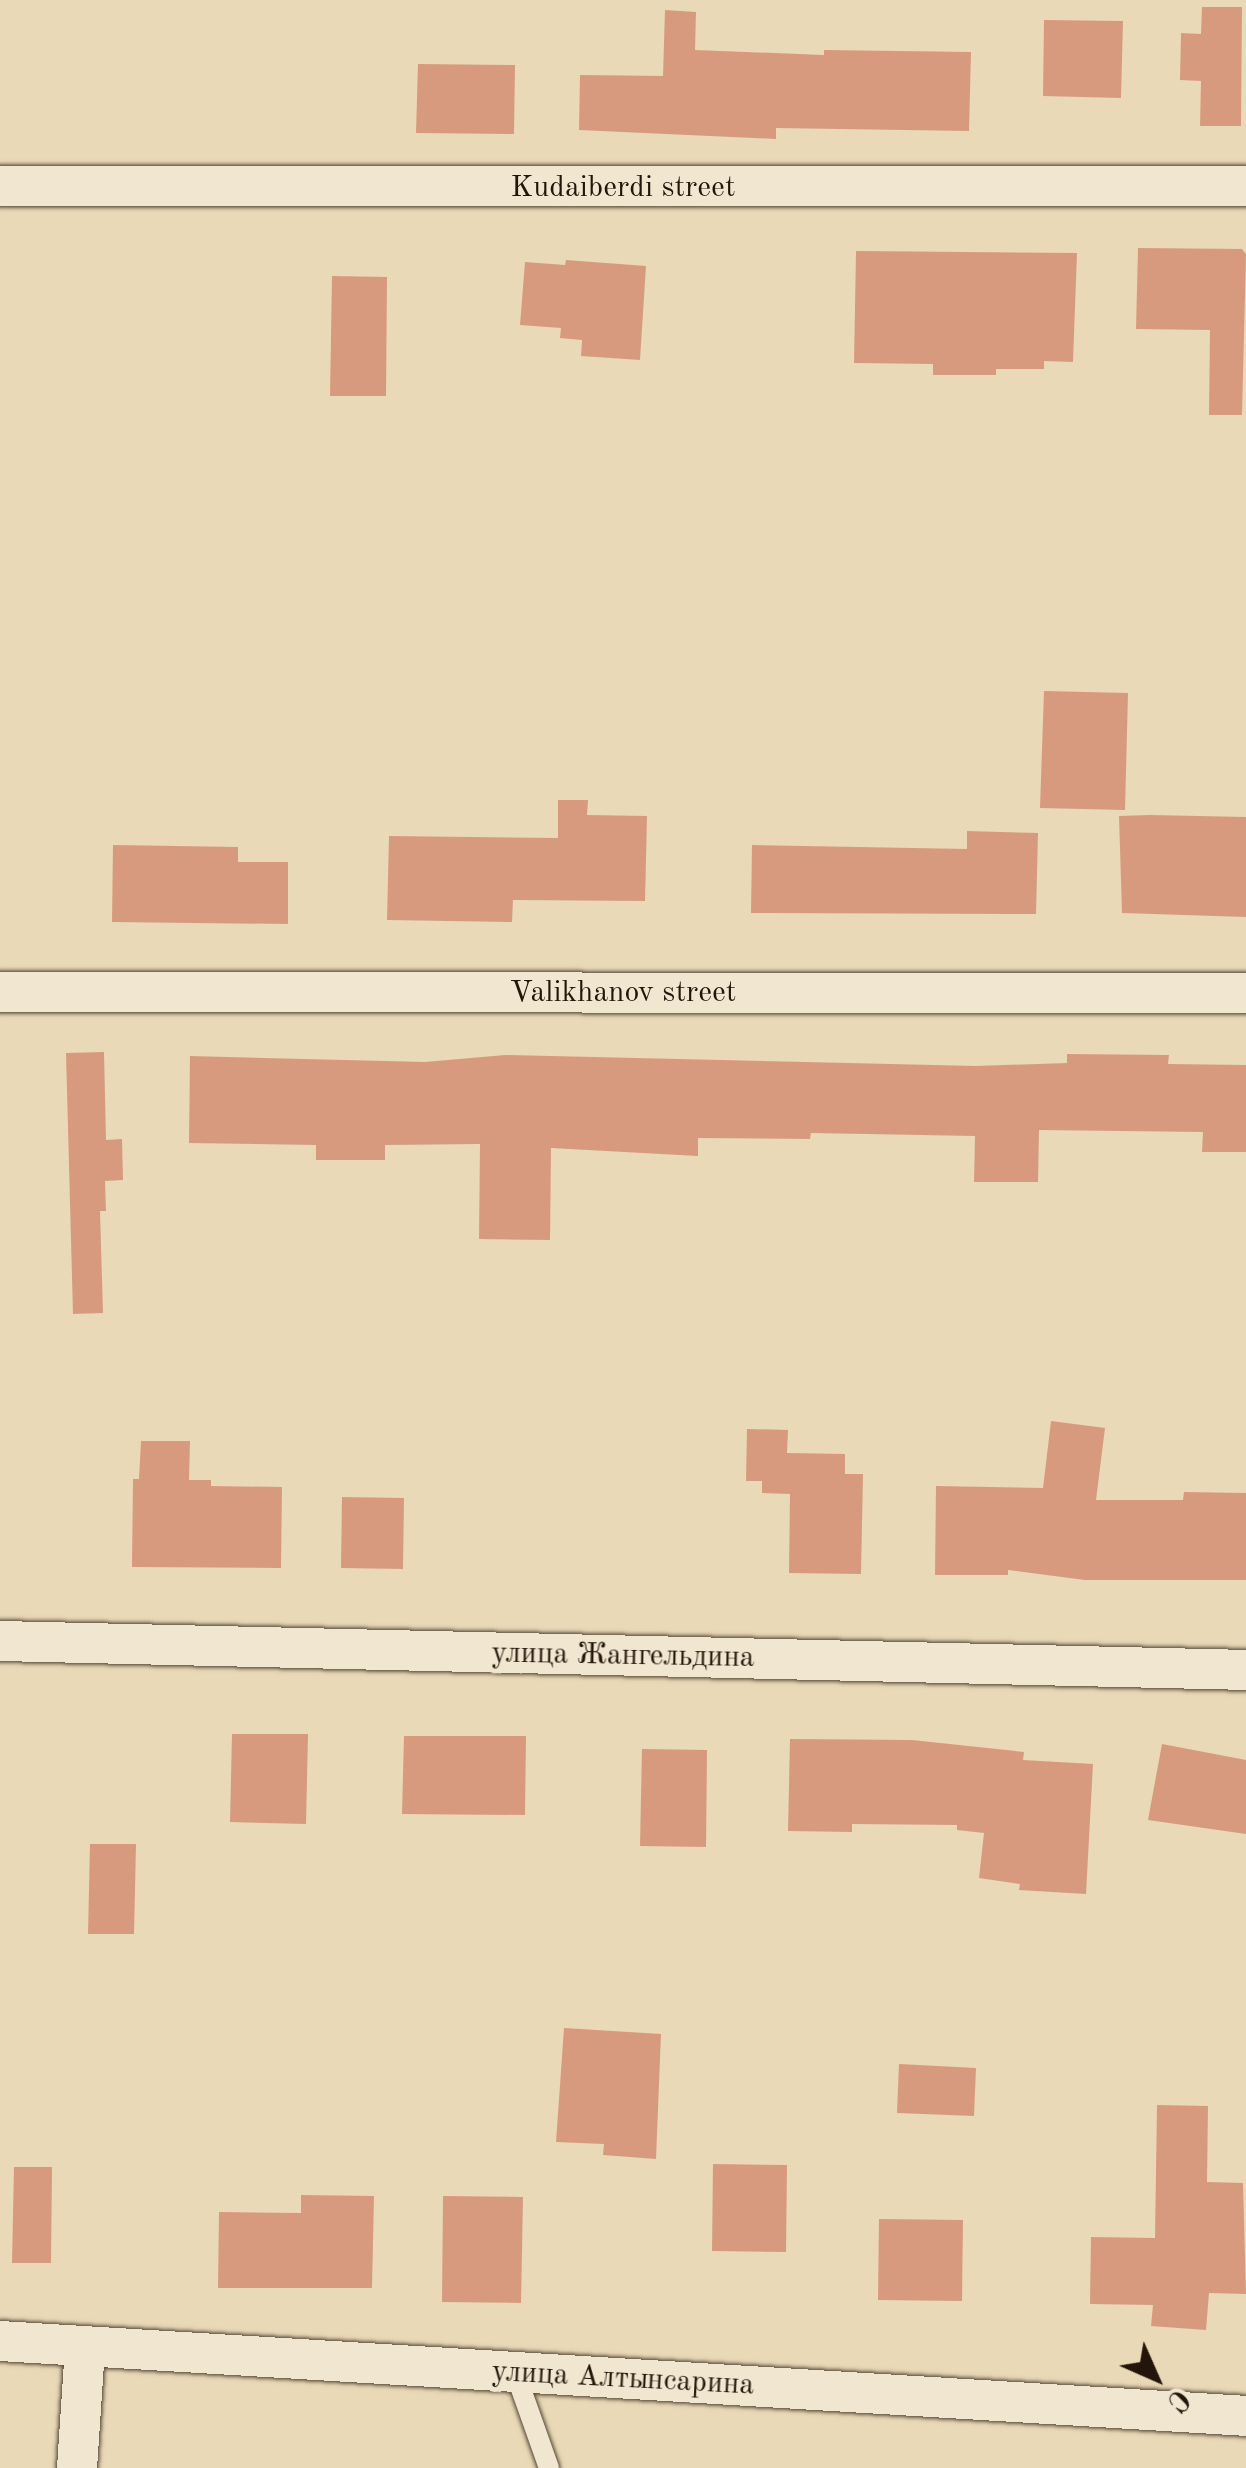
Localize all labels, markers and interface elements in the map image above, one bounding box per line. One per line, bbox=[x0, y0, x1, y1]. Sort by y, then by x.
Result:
street label: Kudaiberdi street bbox=[511, 170, 735, 206]
street label: Valikhanov street bbox=[510, 975, 736, 1011]
street label: улица Жангельдина bbox=[491, 1636, 755, 1676]
north arrow bbox=[1106, 2328, 1206, 2428]
street label: улица Алтынсарина bbox=[491, 2354, 755, 2404]
text: С bbox=[1161, 2383, 1194, 2416]

